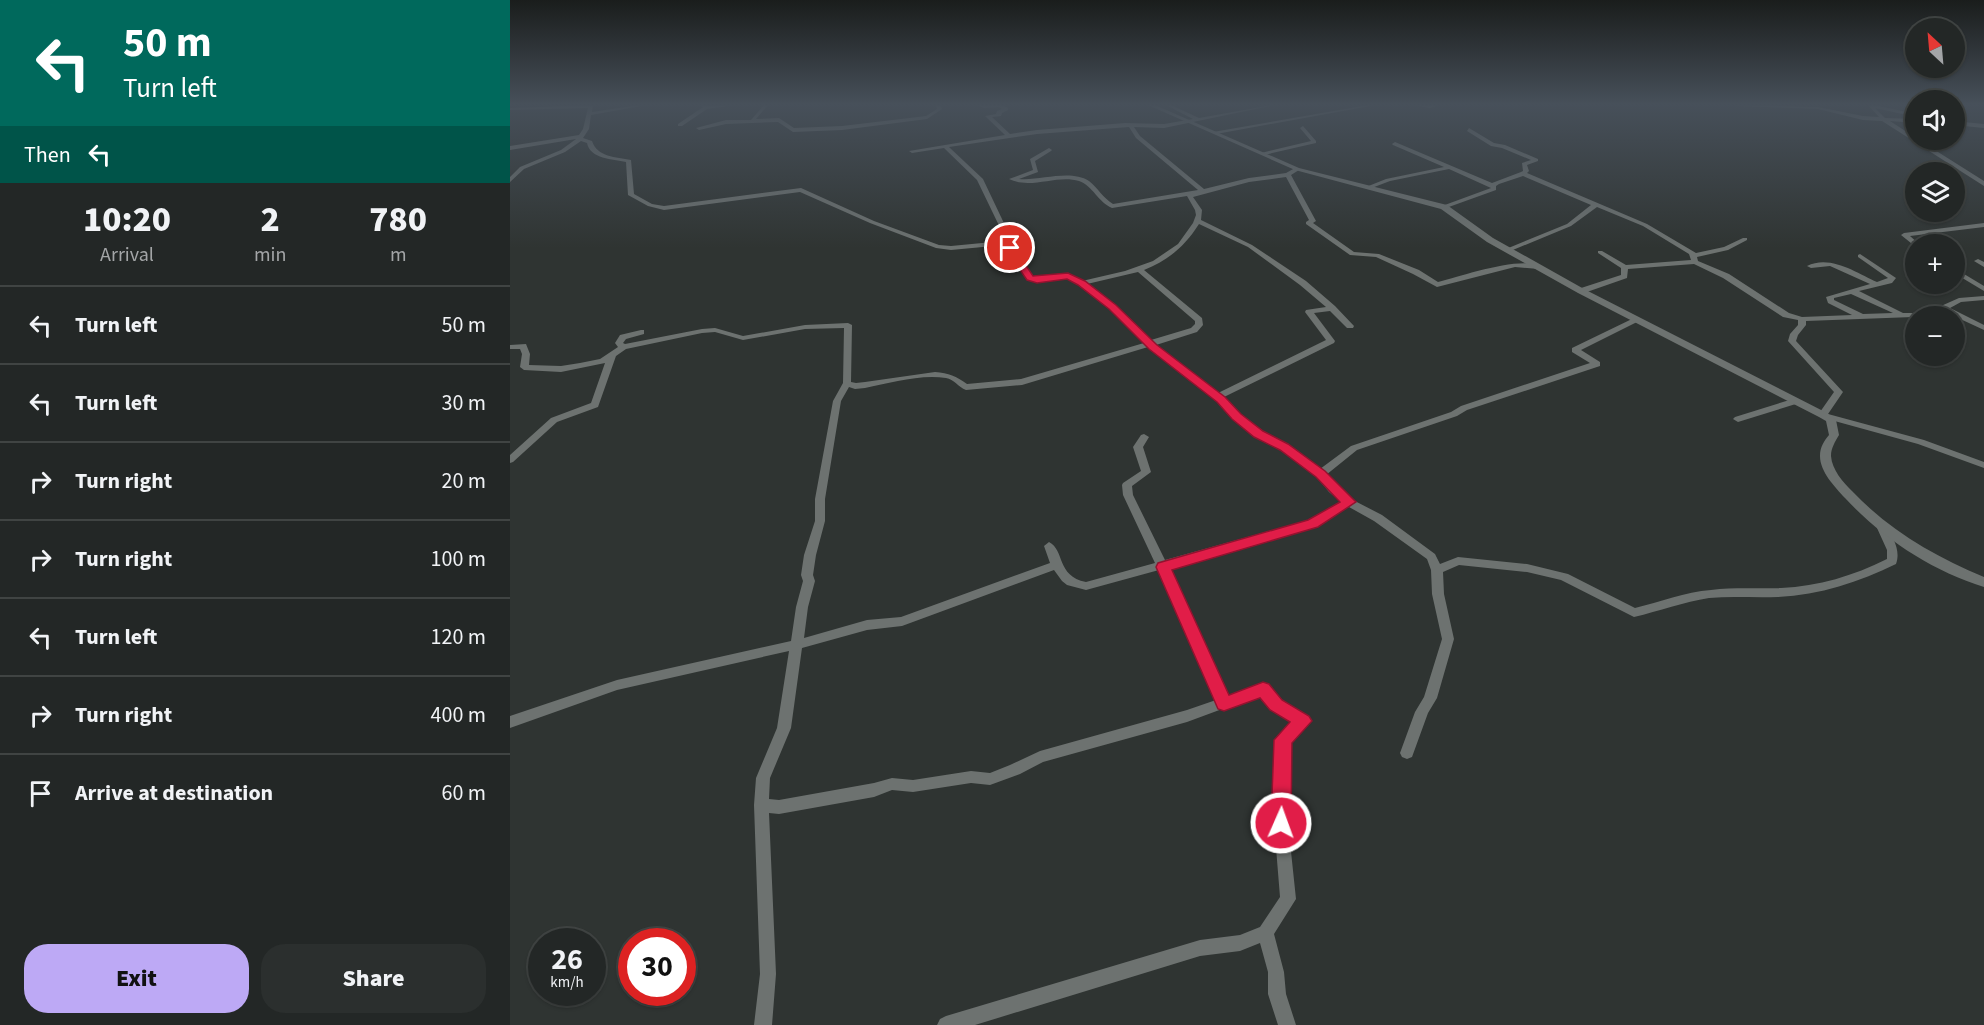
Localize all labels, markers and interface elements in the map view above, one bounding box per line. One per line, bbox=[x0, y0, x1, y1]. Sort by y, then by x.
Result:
text: 50 m bbox=[123, 13, 212, 73]
north arrow bbox=[1905, 18, 1965, 78]
map controls bbox=[1905, 18, 1965, 366]
icon: left bbox=[24, 24, 102, 102]
text: Turn left bbox=[123, 69, 217, 108]
button: sound bbox=[1905, 90, 1965, 150]
icon: left bbox=[83, 138, 116, 171]
text: Then bbox=[24, 139, 71, 171]
button: layers bbox=[1905, 162, 1965, 222]
text: 10:20 bbox=[83, 194, 171, 245]
text: 2 bbox=[261, 194, 280, 245]
text: 780 bbox=[369, 194, 427, 245]
pin bbox=[984, 222, 1035, 273]
icon: arrive bbox=[993, 231, 1026, 264]
button: + bbox=[1905, 234, 1965, 294]
text: Arrival bbox=[100, 241, 154, 269]
text: min bbox=[254, 241, 286, 269]
text: m bbox=[390, 241, 406, 269]
button: − bbox=[1905, 306, 1965, 366]
icon: left bbox=[24, 309, 57, 342]
text: Turn left bbox=[75, 309, 157, 341]
text: 50 m bbox=[441, 309, 486, 341]
icon: left bbox=[24, 387, 57, 420]
text: Turn left bbox=[75, 387, 157, 419]
text: 30 m bbox=[441, 387, 486, 419]
icon: right bbox=[24, 465, 57, 498]
text: Turn right bbox=[75, 465, 172, 497]
text: 20 m bbox=[441, 465, 486, 497]
icon: right bbox=[24, 543, 57, 576]
text: Turn right bbox=[75, 543, 172, 575]
text: 100 m bbox=[431, 543, 486, 575]
icon: left bbox=[24, 621, 57, 654]
text: Turn left bbox=[75, 621, 157, 653]
text: 120 m bbox=[431, 621, 486, 653]
icon: right bbox=[24, 699, 57, 732]
text: Turn right bbox=[75, 699, 172, 731]
text: 400 m bbox=[431, 699, 486, 731]
icon: arrive bbox=[24, 777, 57, 810]
text: Arrive at destination bbox=[75, 777, 273, 809]
text: 60 m bbox=[441, 777, 486, 809]
position arrow bbox=[1249, 791, 1313, 855]
speed limit sign: 30 bbox=[618, 928, 696, 1006]
text: 26 bbox=[551, 938, 583, 981]
button: Exit bbox=[24, 944, 249, 1013]
button: Share bbox=[261, 944, 486, 1013]
text: km/h bbox=[550, 972, 584, 993]

